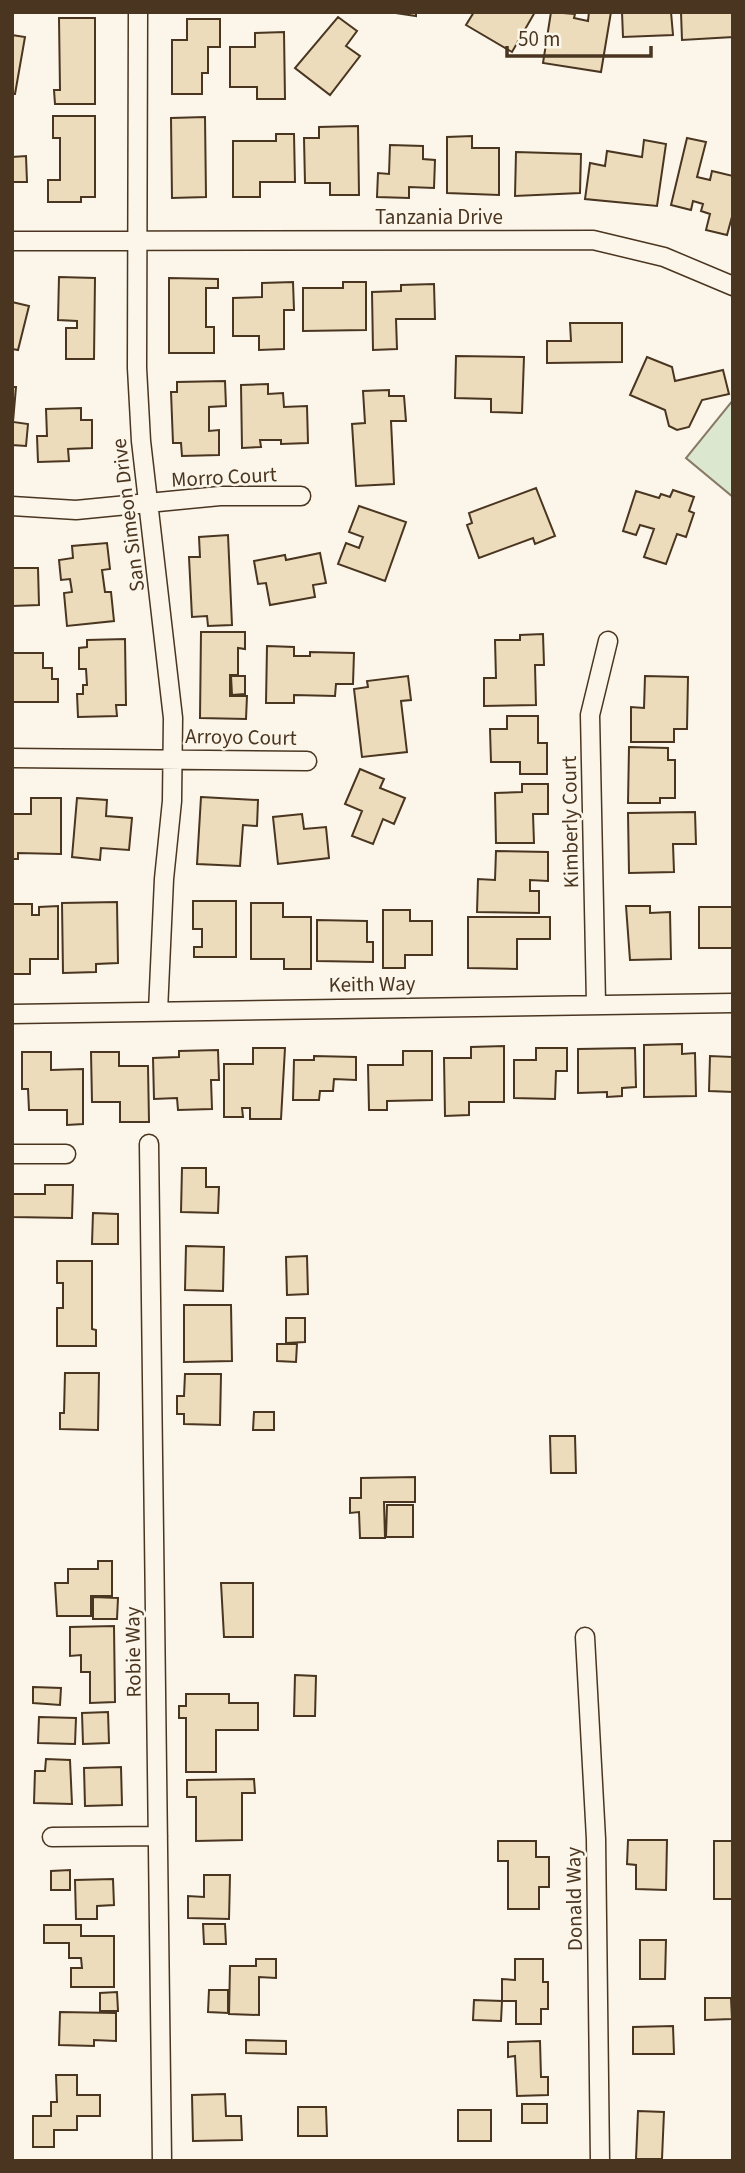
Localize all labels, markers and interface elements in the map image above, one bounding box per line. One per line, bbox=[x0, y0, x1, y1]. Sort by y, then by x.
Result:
scale bar bbox=[507, 14, 650, 58]
text: 50 m bbox=[518, 24, 560, 54]
street label: Tanzania Drive bbox=[375, 202, 503, 232]
street label: San Simeon Drive bbox=[104, 437, 152, 593]
street label: Morro Court bbox=[170, 459, 278, 495]
street label: Arroyo Court bbox=[185, 721, 297, 753]
street label: Kimberly Court bbox=[554, 755, 586, 889]
street label: Keith Way bbox=[328, 968, 416, 1000]
street label: Robie Way bbox=[117, 1606, 149, 1698]
street label: Donald Way bbox=[558, 1846, 590, 1951]

